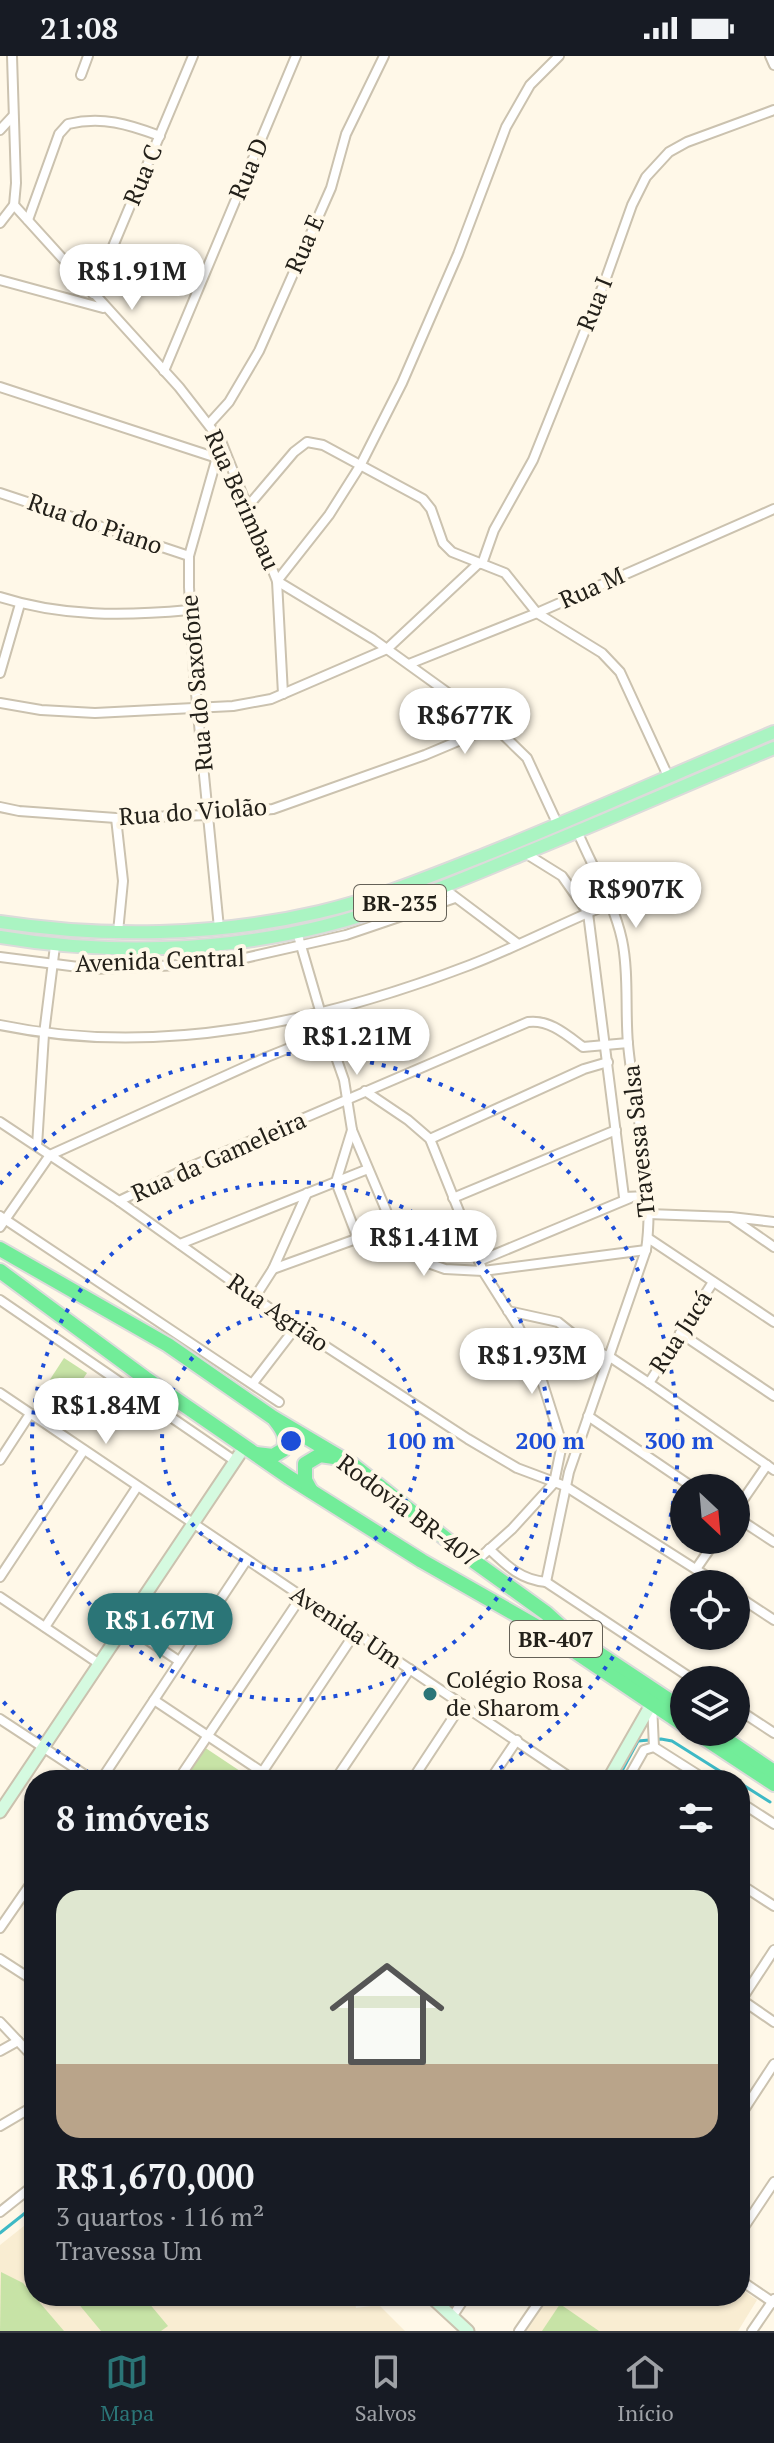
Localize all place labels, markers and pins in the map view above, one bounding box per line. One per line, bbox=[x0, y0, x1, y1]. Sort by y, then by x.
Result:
pin: R$1.91M bbox=[58, 244, 206, 312]
pin: R$677K bbox=[400, 688, 530, 756]
pin: R$907K bbox=[571, 862, 701, 930]
pin: R$1.21M bbox=[283, 1009, 431, 1077]
pin: R$1.41M bbox=[350, 1210, 498, 1278]
pin: R$1.93M bbox=[458, 1328, 606, 1396]
pin: R$1.84M bbox=[32, 1378, 180, 1446]
centre of rings bbox=[277, 1427, 305, 1455]
pin: R$1.67M bbox=[86, 1593, 234, 1661]
place label: Colégio Rosa de Sharom bbox=[446, 1663, 583, 1723]
marker: Colégio Rosa de Sharom bbox=[421, 1685, 439, 1703]

